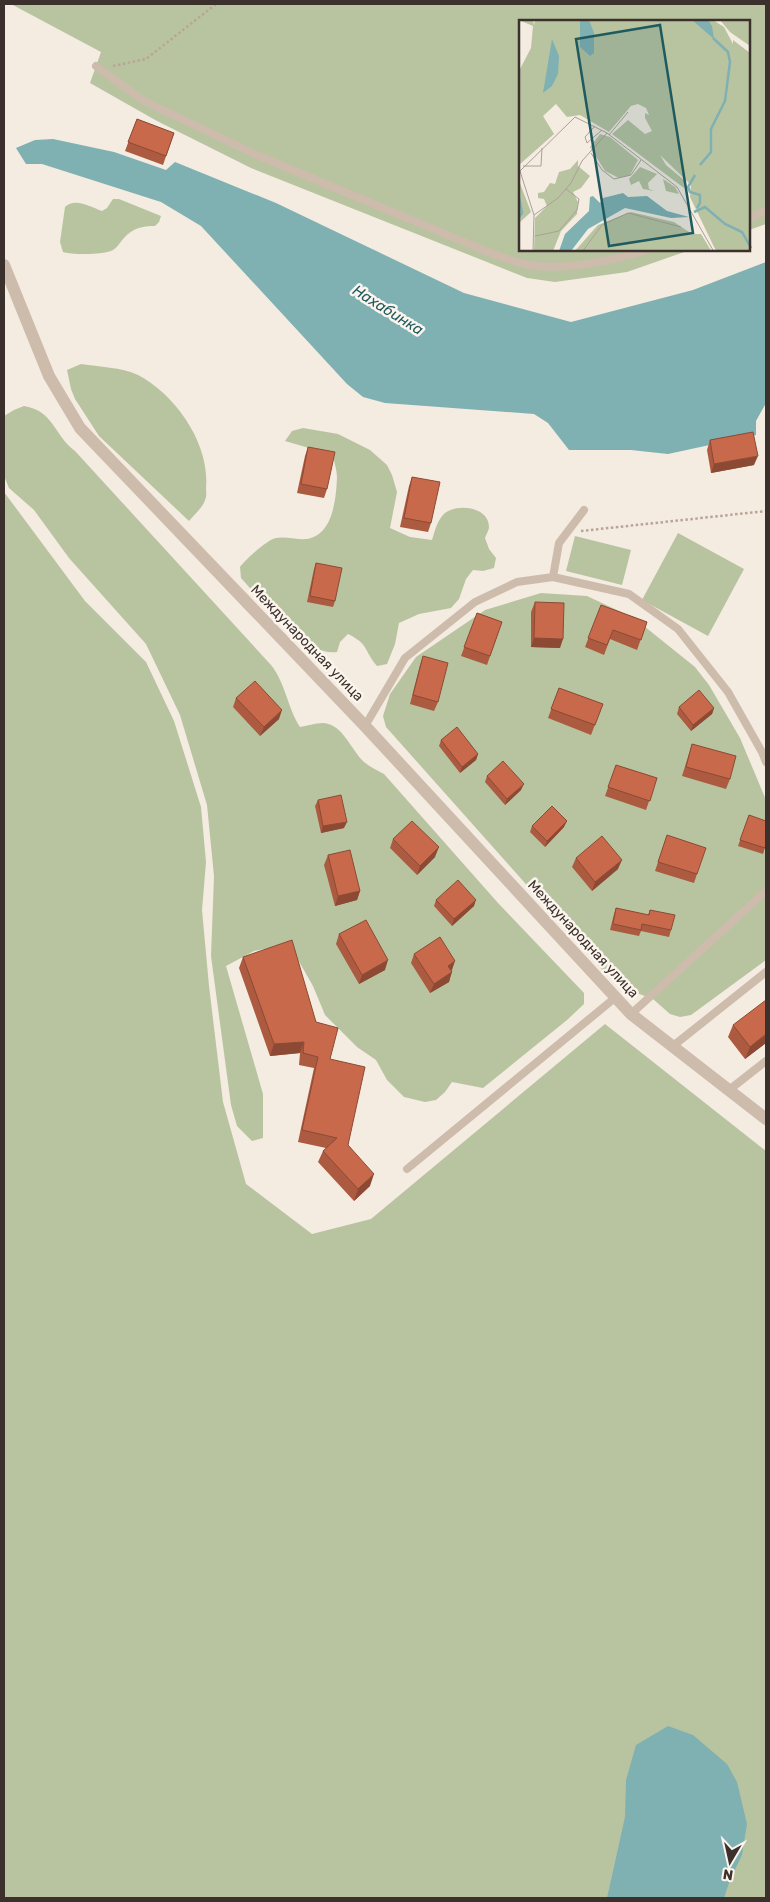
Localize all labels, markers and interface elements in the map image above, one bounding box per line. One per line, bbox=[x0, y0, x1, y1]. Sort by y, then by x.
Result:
inset map bbox=[519, 20, 750, 251]
water label: Нахабинка bbox=[349, 281, 427, 339]
street label: Международная улица bbox=[247, 581, 367, 705]
street label: Международная улица bbox=[524, 877, 642, 1001]
north arrow bbox=[705, 1837, 755, 1887]
text: N bbox=[722, 1865, 734, 1884]

